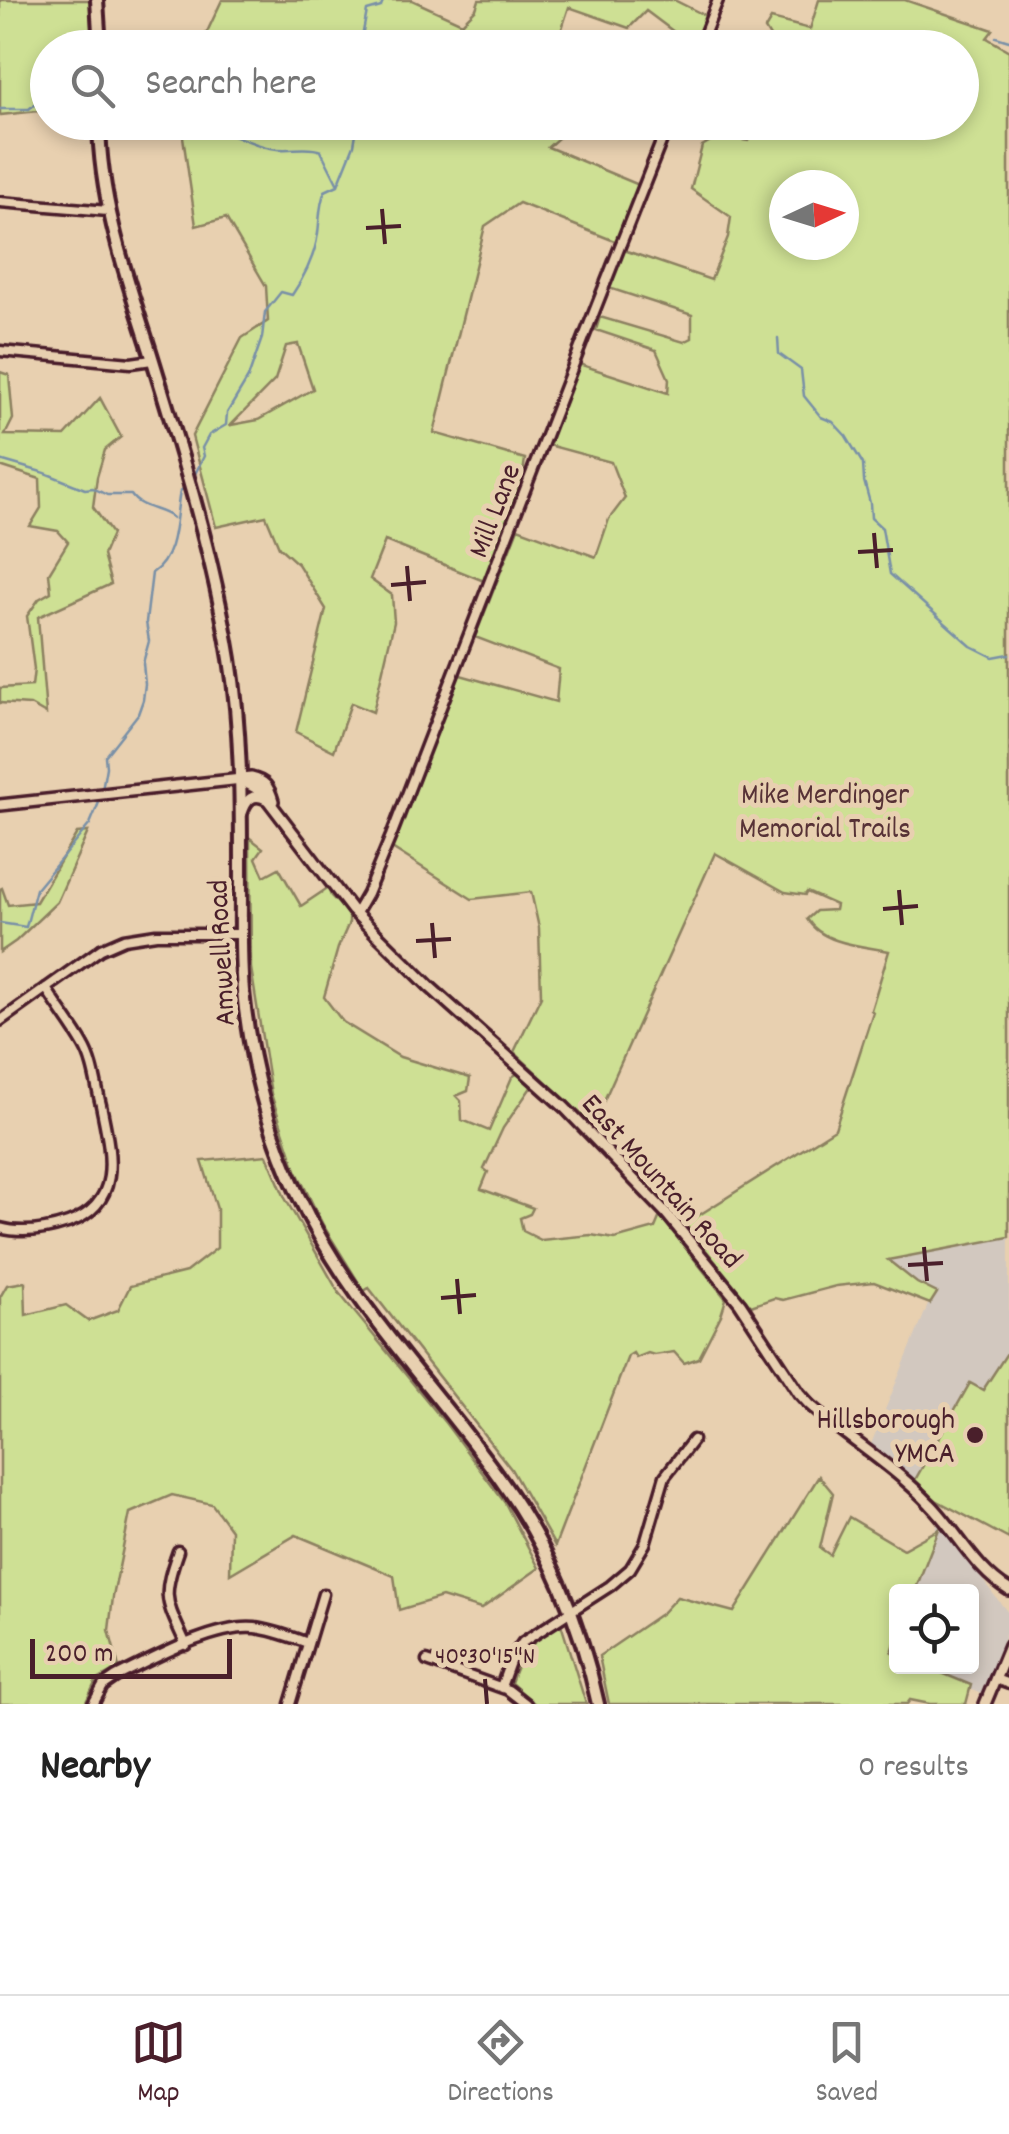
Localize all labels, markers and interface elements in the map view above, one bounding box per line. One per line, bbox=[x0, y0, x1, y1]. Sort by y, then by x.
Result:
search box bbox=[30, 30, 979, 140]
icon: search bbox=[65, 58, 120, 113]
text: Search here bbox=[145, 58, 317, 113]
north arrow bbox=[769, 170, 859, 260]
street label: Mill Lane bbox=[460, 458, 535, 565]
park label: Mike Merdinger Memorial Trails bbox=[739, 776, 911, 853]
street label: Amwell Road bbox=[199, 878, 250, 1027]
street label: East Mountain Road bbox=[569, 1086, 750, 1280]
place label: Hillsborough YMCA bbox=[817, 1401, 955, 1478]
marker: Hillsborough YMCA bbox=[964, 1424, 986, 1446]
map controls bbox=[889, 1584, 979, 1674]
button: locate bbox=[889, 1584, 979, 1674]
scale bar bbox=[30, 1634, 232, 1678]
text: 200 m bbox=[45, 1636, 113, 1676]
text: 40°30'15"N bbox=[435, 1640, 535, 1676]
text: Nearby bbox=[40, 1739, 150, 1799]
text: 0 results bbox=[858, 1746, 969, 1792]
tab: Map bbox=[131, 2015, 186, 2115]
tab: Directions bbox=[448, 2015, 554, 2115]
tab: Saved bbox=[816, 2015, 878, 2115]

